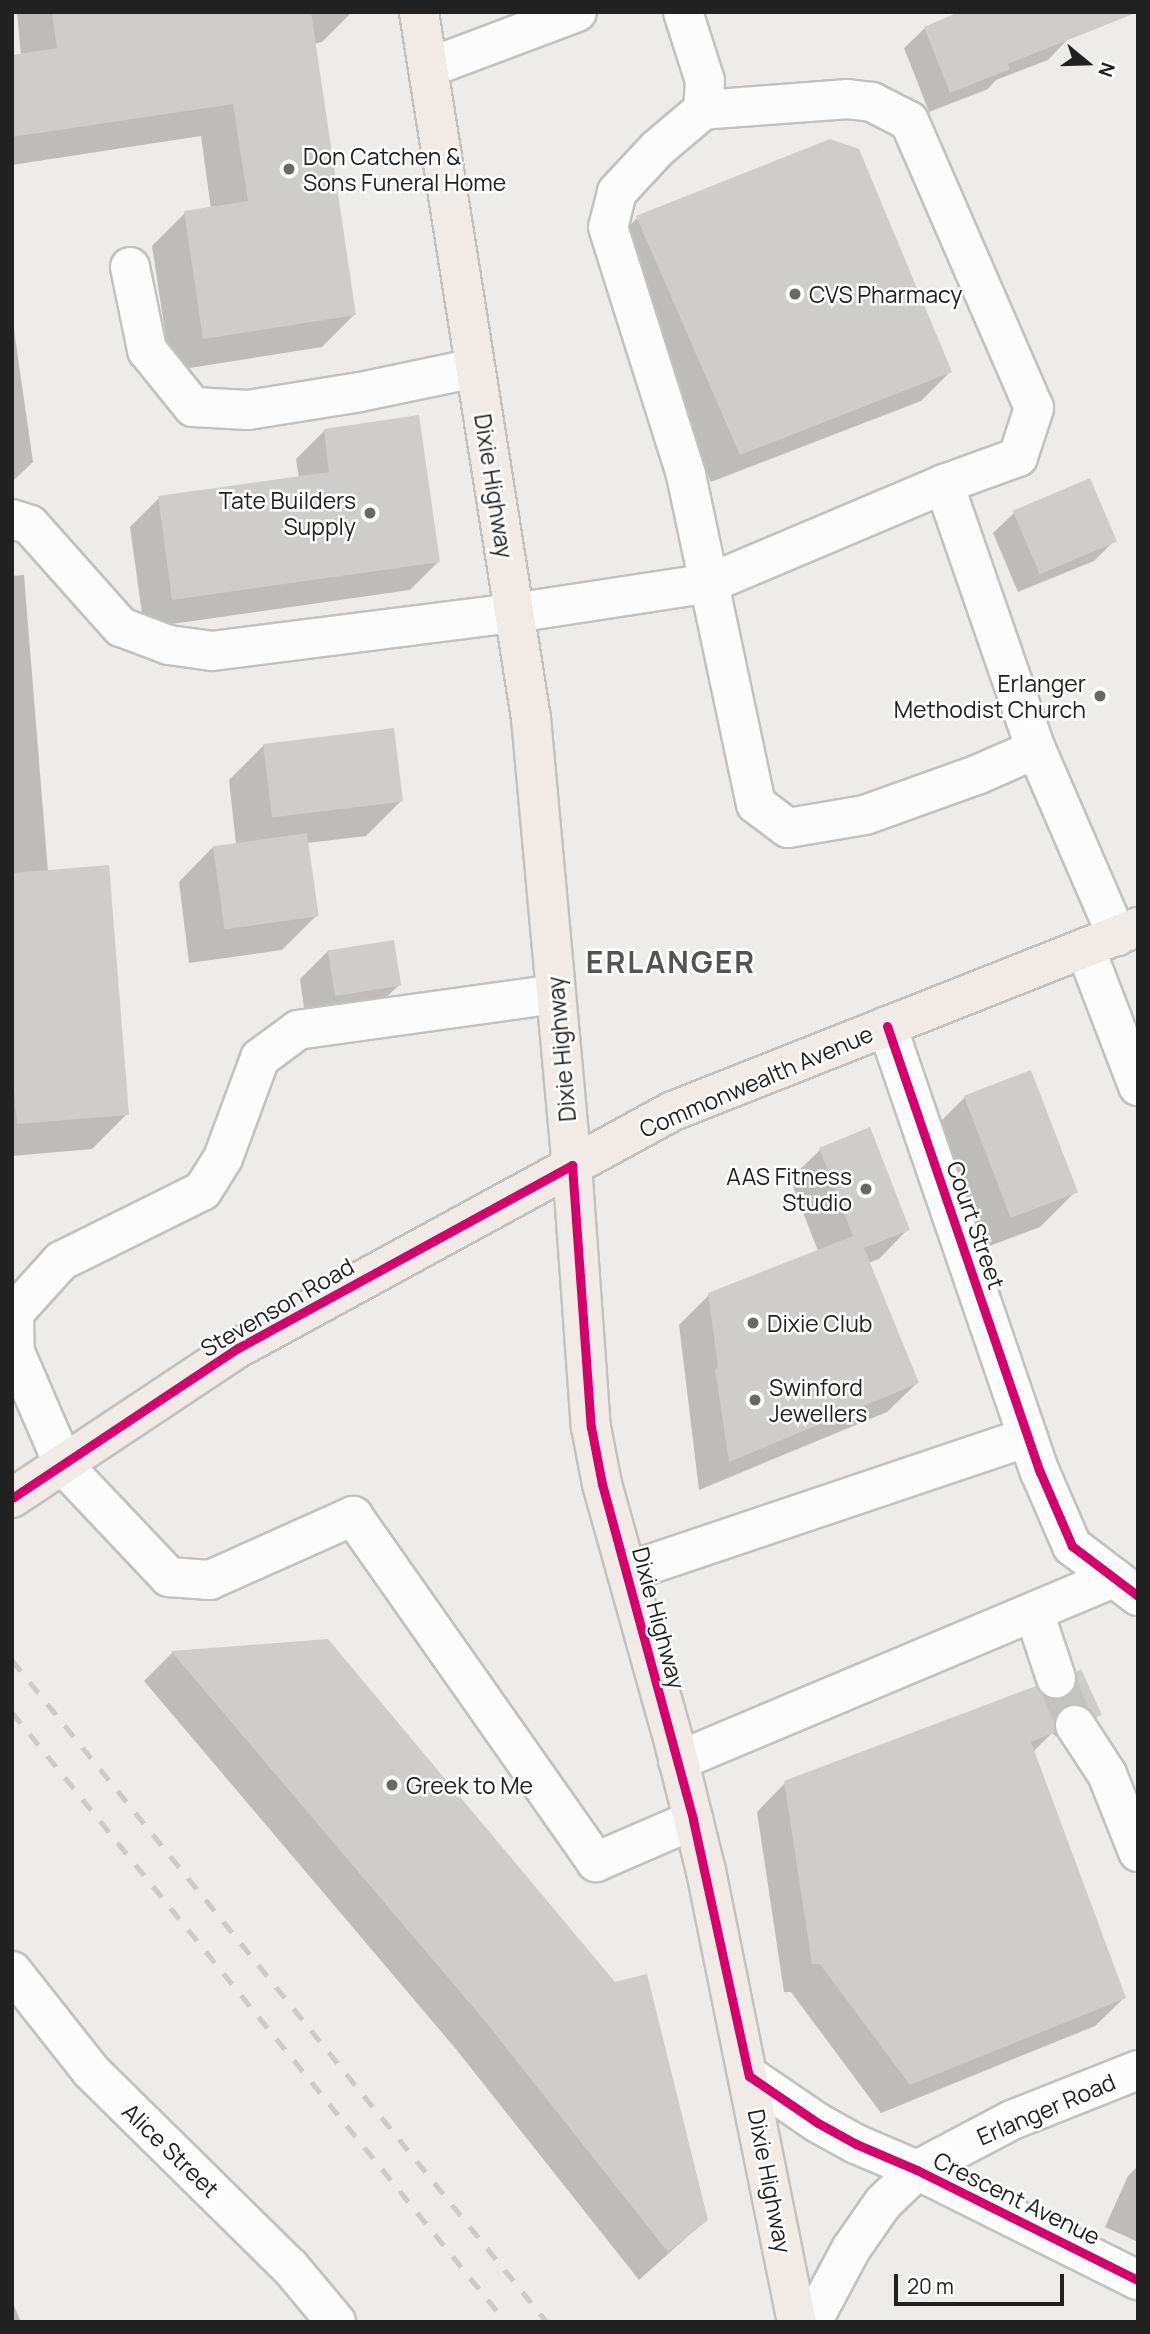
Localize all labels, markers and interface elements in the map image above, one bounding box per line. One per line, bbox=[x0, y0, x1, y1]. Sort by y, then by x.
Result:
north arrow bbox=[1052, 28, 1122, 98]
text: N bbox=[1092, 59, 1121, 81]
place label: Don Catchen & Sons Funeral Home bbox=[303, 142, 506, 196]
marker: Don Catchen & Sons Funeral Home bbox=[281, 161, 297, 177]
place label: CVS Pharmacy bbox=[809, 280, 963, 308]
marker: CVS Pharmacy bbox=[787, 286, 803, 302]
street label: Dixie Highway bbox=[469, 412, 519, 560]
place label: Tate Builders Supply bbox=[219, 486, 356, 540]
marker: Tate Builders Supply bbox=[362, 505, 378, 521]
place label: Erlanger Methodist Church bbox=[894, 669, 1086, 723]
marker: Erlanger Methodist Church bbox=[1092, 688, 1108, 704]
district label: ERLANGER bbox=[587, 944, 755, 980]
street label: Dixie Highway bbox=[541, 975, 581, 1123]
street label: Commonwealth Avenue bbox=[635, 1019, 877, 1143]
street label: Court Street bbox=[941, 1157, 1011, 1293]
place label: AAS Fitness Studio bbox=[726, 1162, 852, 1216]
marker: AAS Fitness Studio bbox=[858, 1181, 874, 1197]
street label: Stevenson Road bbox=[195, 1252, 359, 1362]
place label: Dixie Club bbox=[767, 1309, 872, 1337]
marker: Dixie Club bbox=[745, 1315, 761, 1331]
place label: Swinford Jewellers bbox=[769, 1373, 867, 1427]
marker: Swinford Jewellers bbox=[747, 1392, 763, 1408]
street label: Dixie Highway bbox=[627, 1544, 691, 1692]
place label: Greek to Me bbox=[406, 1771, 533, 1799]
marker: Greek to Me bbox=[384, 1777, 400, 1793]
street label: Erlanger Road bbox=[973, 2067, 1119, 2151]
street label: Alice Street bbox=[117, 2097, 225, 2203]
street label: Dixie Highway bbox=[743, 2107, 797, 2255]
street label: Crescent Avenue bbox=[929, 2146, 1105, 2250]
scale bar bbox=[898, 2260, 1068, 2304]
text: 20 m bbox=[907, 2272, 954, 2300]

